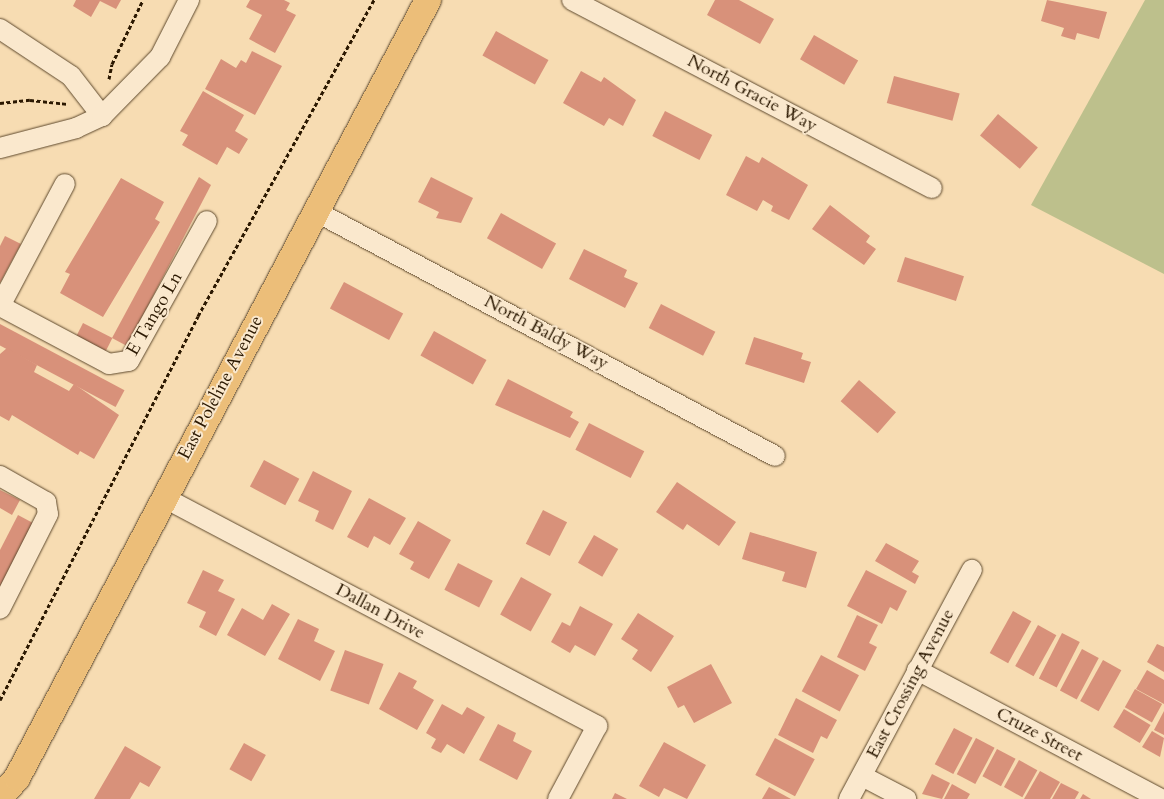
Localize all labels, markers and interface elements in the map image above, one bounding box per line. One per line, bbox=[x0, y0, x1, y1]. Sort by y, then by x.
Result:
street label: North Gracie Way bbox=[683, 51, 821, 137]
street label: E Tango Ln bbox=[122, 268, 188, 360]
street label: North Baldy Way bbox=[480, 291, 612, 375]
street label: East Poleline Avenue bbox=[174, 312, 268, 464]
street label: Dallan Drive bbox=[332, 579, 428, 645]
street label: East Crossing Avenue bbox=[862, 606, 960, 762]
street label: Cruze Street bbox=[992, 703, 1086, 767]

